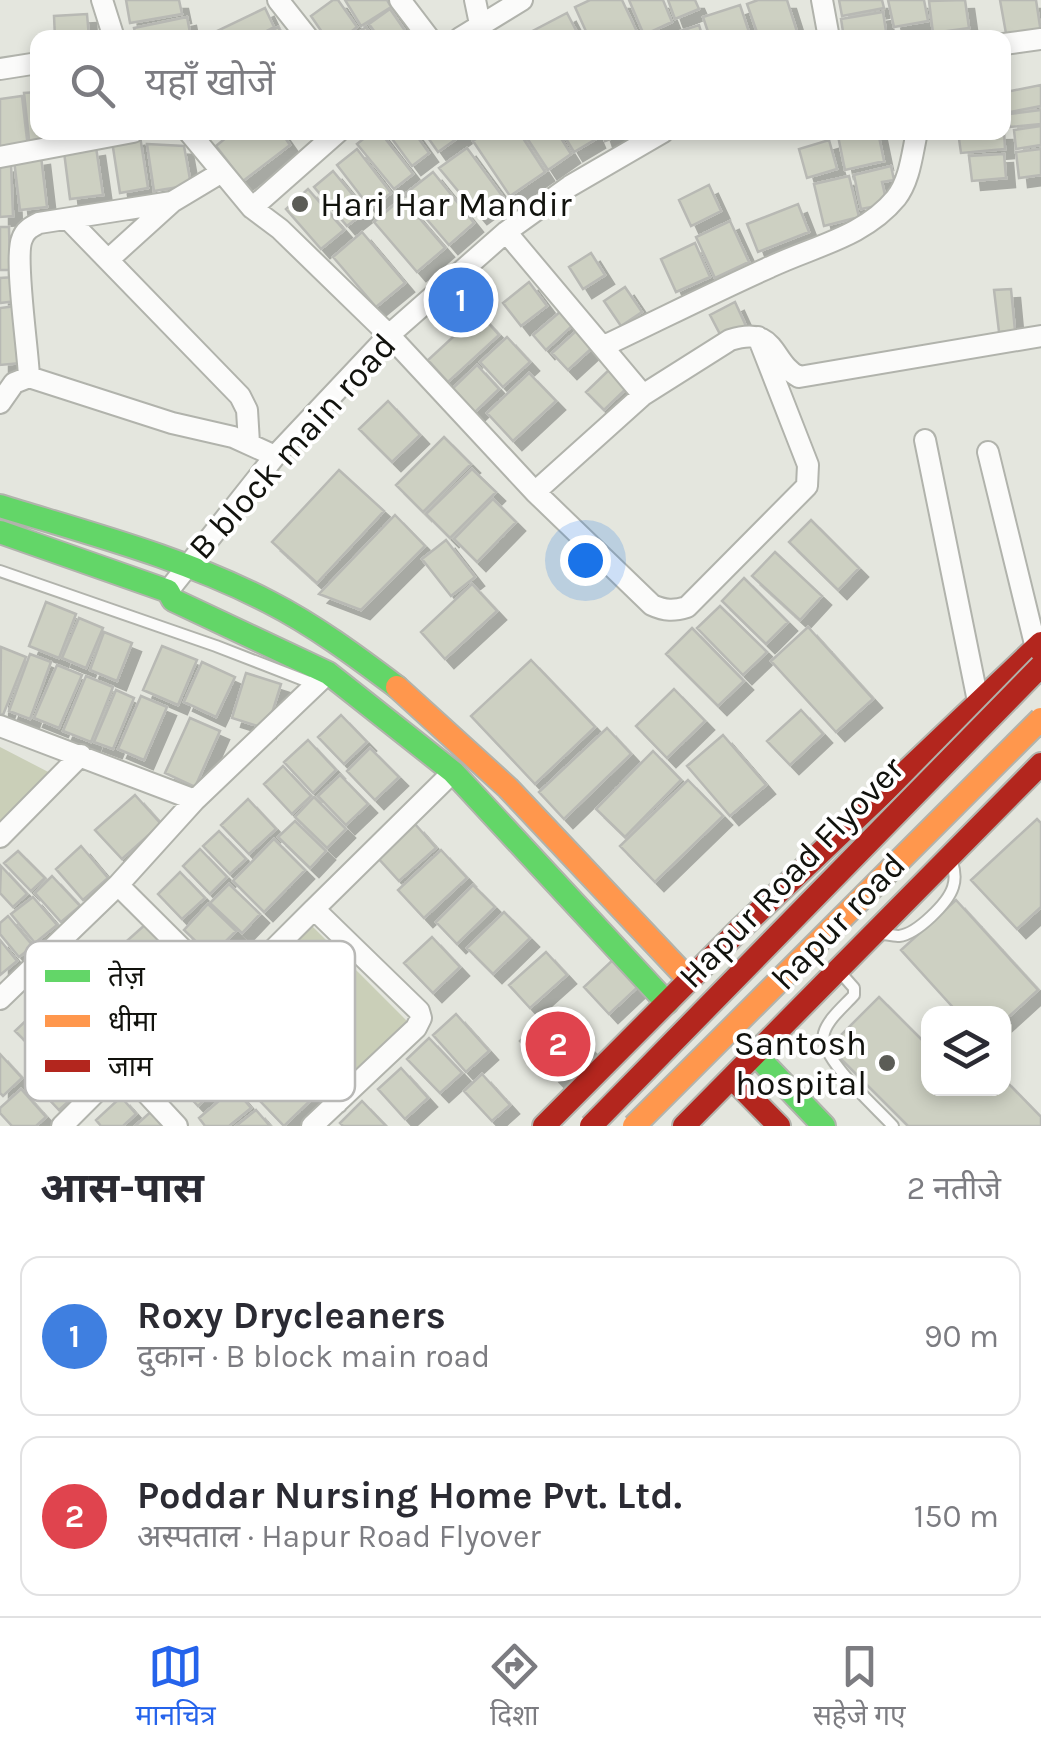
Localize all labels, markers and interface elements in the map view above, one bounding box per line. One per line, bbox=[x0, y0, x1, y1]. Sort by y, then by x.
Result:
search box bbox=[30, 30, 1011, 140]
icon: search bbox=[65, 58, 120, 113]
text: यहाँ खोजें bbox=[145, 60, 275, 105]
place label: Hari Har Mandir bbox=[320, 184, 572, 225]
marker: Hari Har Mandir bbox=[289, 193, 311, 215]
pin: 1 bbox=[428, 262, 494, 338]
street label: B block main road bbox=[180, 325, 404, 568]
your location bbox=[560, 535, 611, 586]
street label: Hapur Road Flyover bbox=[670, 748, 913, 997]
street label: hapur road bbox=[763, 844, 914, 998]
legend bbox=[25, 941, 355, 1101]
text: तेज़ bbox=[108, 960, 146, 993]
text: धीमा bbox=[108, 1005, 157, 1038]
pin: 2 bbox=[526, 1006, 590, 1082]
map controls bbox=[921, 1006, 1011, 1096]
button: layers bbox=[921, 1006, 1011, 1096]
place label: Santosh hospital bbox=[734, 1023, 867, 1104]
text: जाम bbox=[108, 1050, 154, 1083]
marker: Santosh hospital bbox=[876, 1052, 898, 1074]
text: आस-पास bbox=[40, 1163, 204, 1213]
text: 2 नतीजे bbox=[907, 1170, 1001, 1207]
text: Roxy Drycleaners bbox=[137, 1293, 446, 1338]
text: 1 bbox=[69, 1318, 80, 1355]
text: 90 m bbox=[924, 1318, 999, 1355]
text: दुकान · B block main road bbox=[137, 1338, 490, 1375]
text: Poddar Nursing Home Pvt. Ltd. bbox=[137, 1473, 682, 1518]
text: 2 bbox=[65, 1498, 84, 1535]
text: 150 m bbox=[914, 1498, 999, 1535]
text: अस्पताल · Hapur Road Flyover bbox=[137, 1518, 541, 1555]
tab: मानचित्र bbox=[136, 1639, 216, 1736]
tab: दिशा bbox=[487, 1639, 542, 1736]
tab: सहेजे गए bbox=[813, 1639, 905, 1736]

